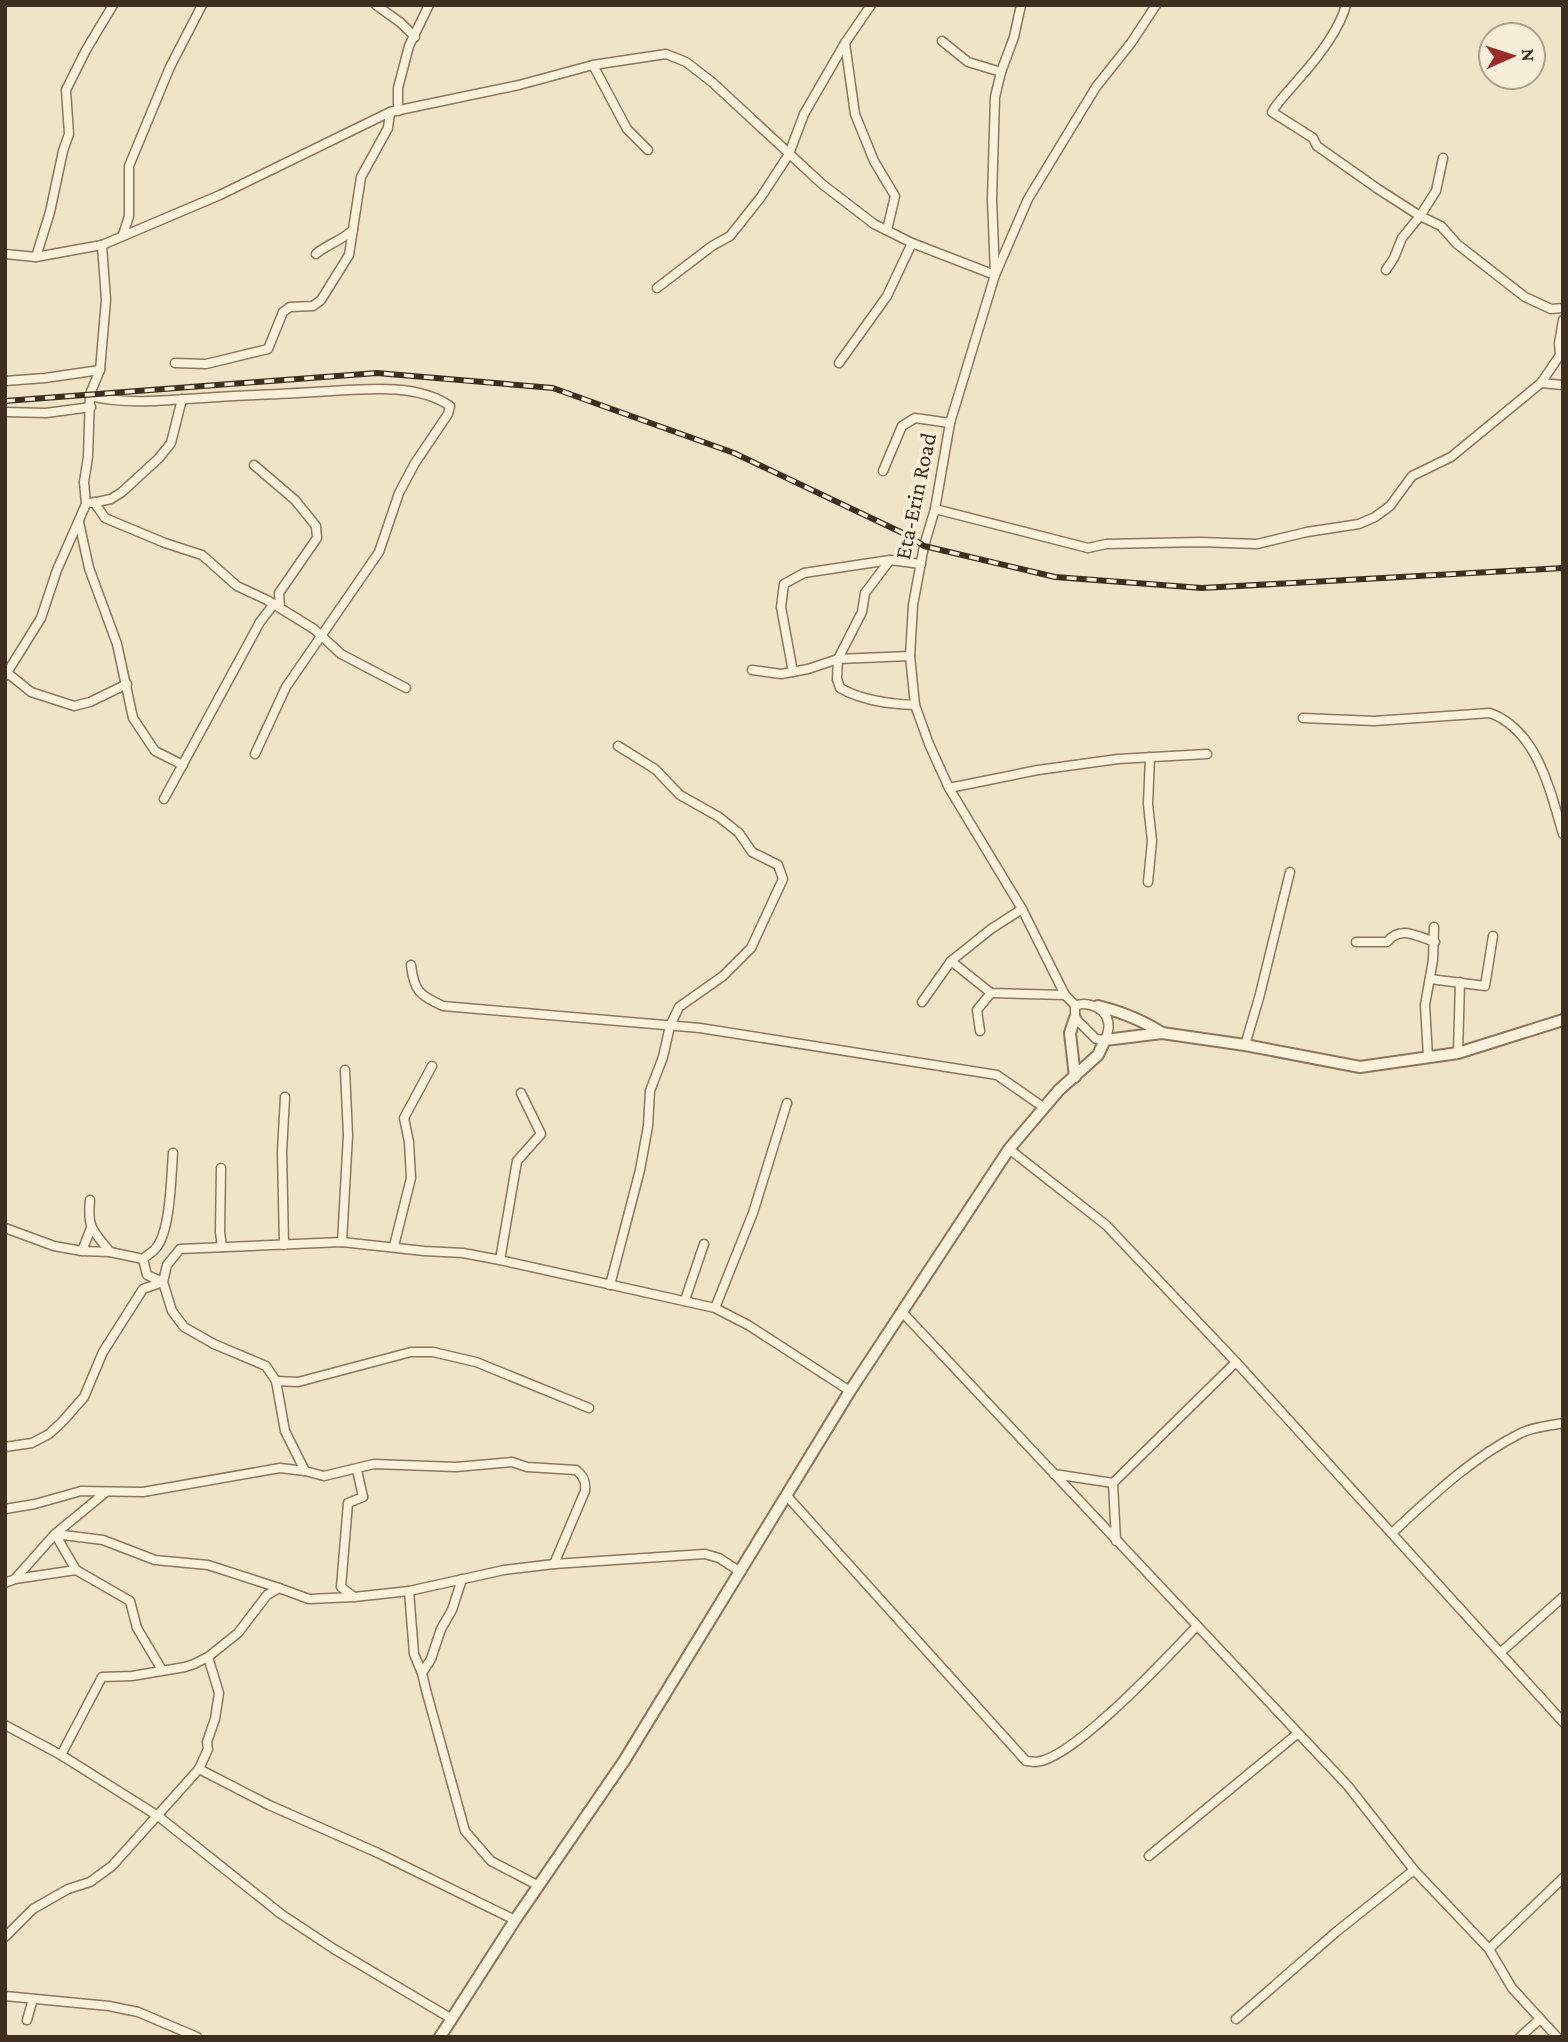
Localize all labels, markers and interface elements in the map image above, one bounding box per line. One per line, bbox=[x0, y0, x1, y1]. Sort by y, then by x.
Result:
north arrow bbox=[1477, 21, 1547, 91]
text: N bbox=[1518, 48, 1539, 62]
street label: Eta-Erin Road bbox=[889, 430, 941, 562]

